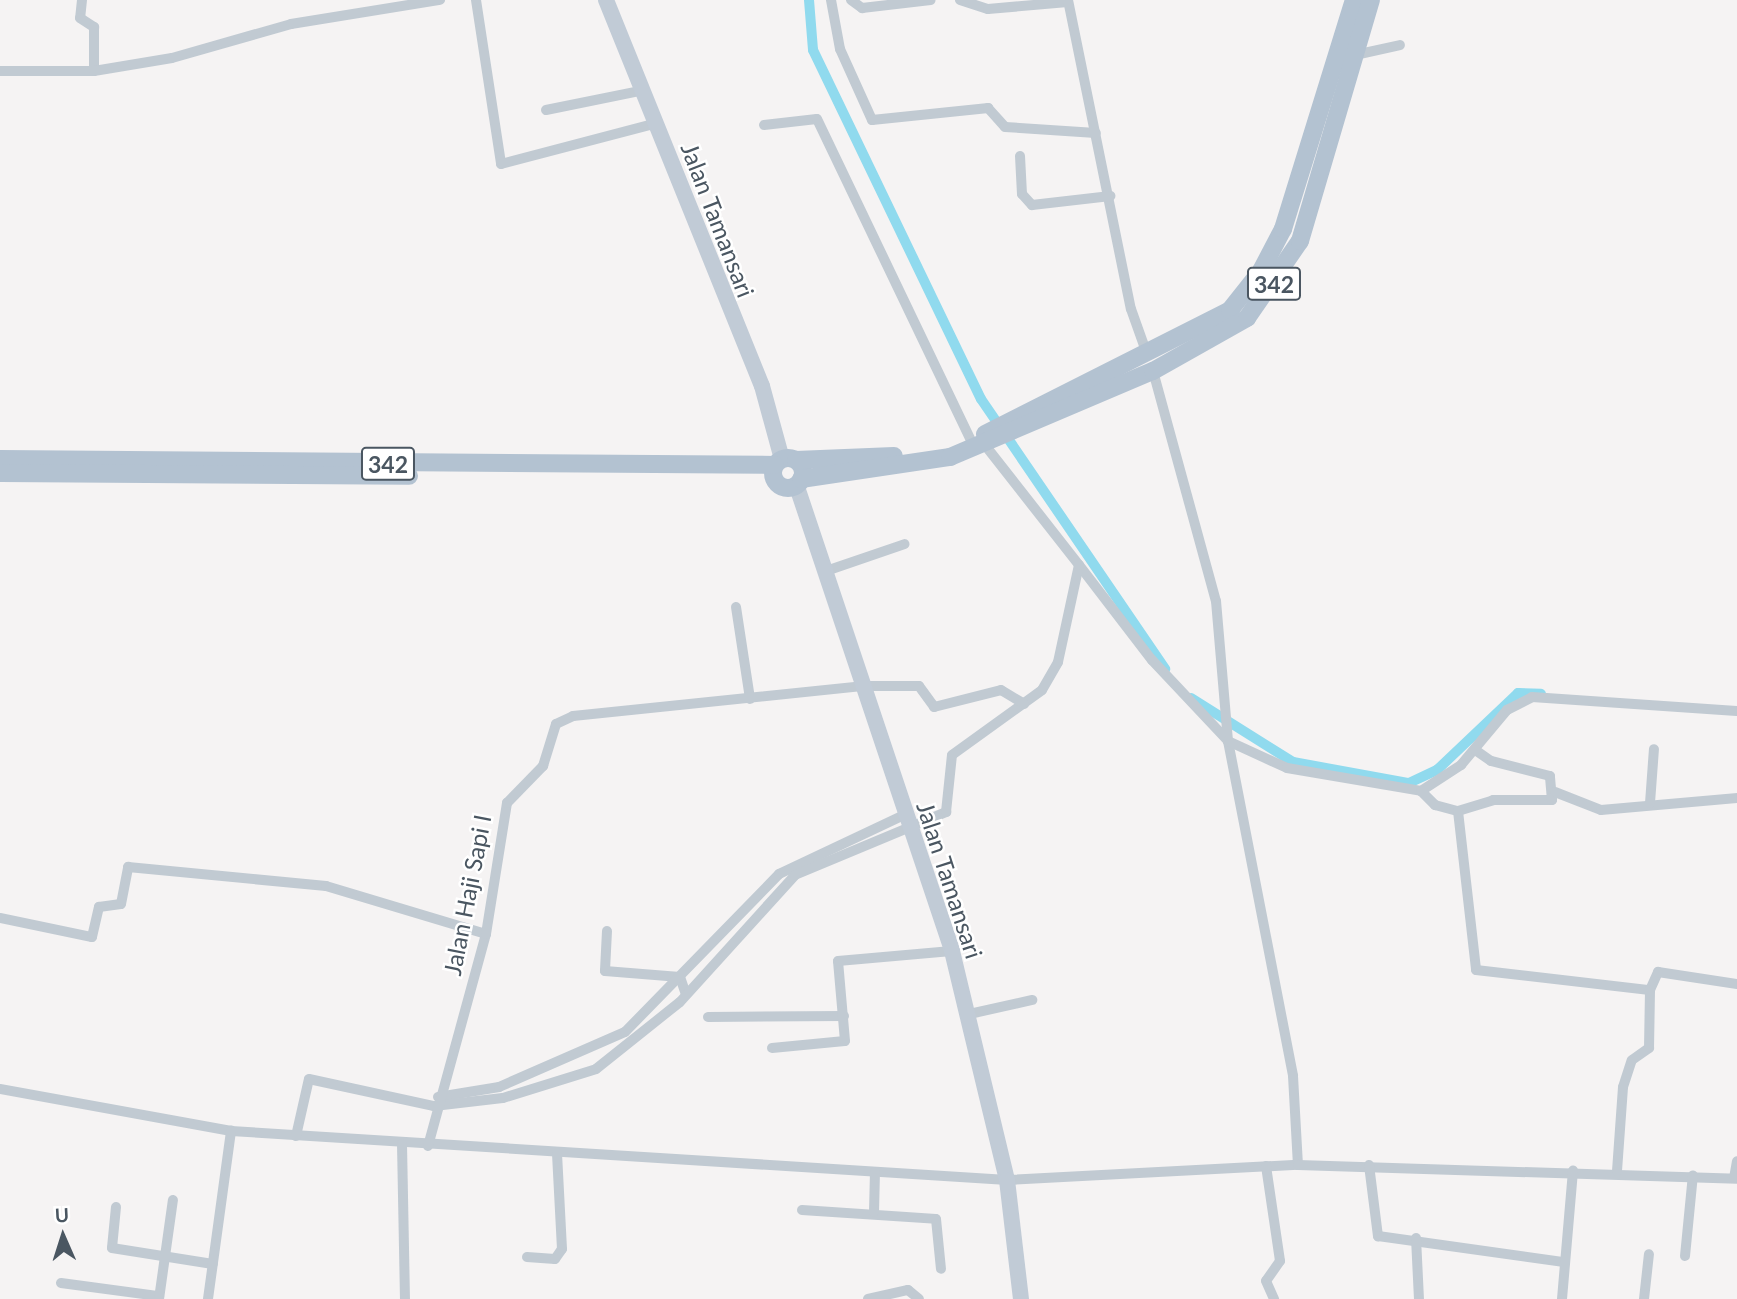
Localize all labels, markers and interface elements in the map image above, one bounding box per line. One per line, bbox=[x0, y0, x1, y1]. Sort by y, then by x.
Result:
street label: Jalan Tamansari bbox=[675, 138, 761, 302]
road number: 342 bbox=[1246, 264, 1302, 304]
road number: 342 bbox=[360, 445, 416, 484]
street label: Jalan Tamansari bbox=[911, 798, 989, 962]
street label: Jalan Haji Sapi I bbox=[437, 812, 497, 978]
north arrow bbox=[28, 1201, 98, 1271]
text: U bbox=[54, 1203, 70, 1226]

